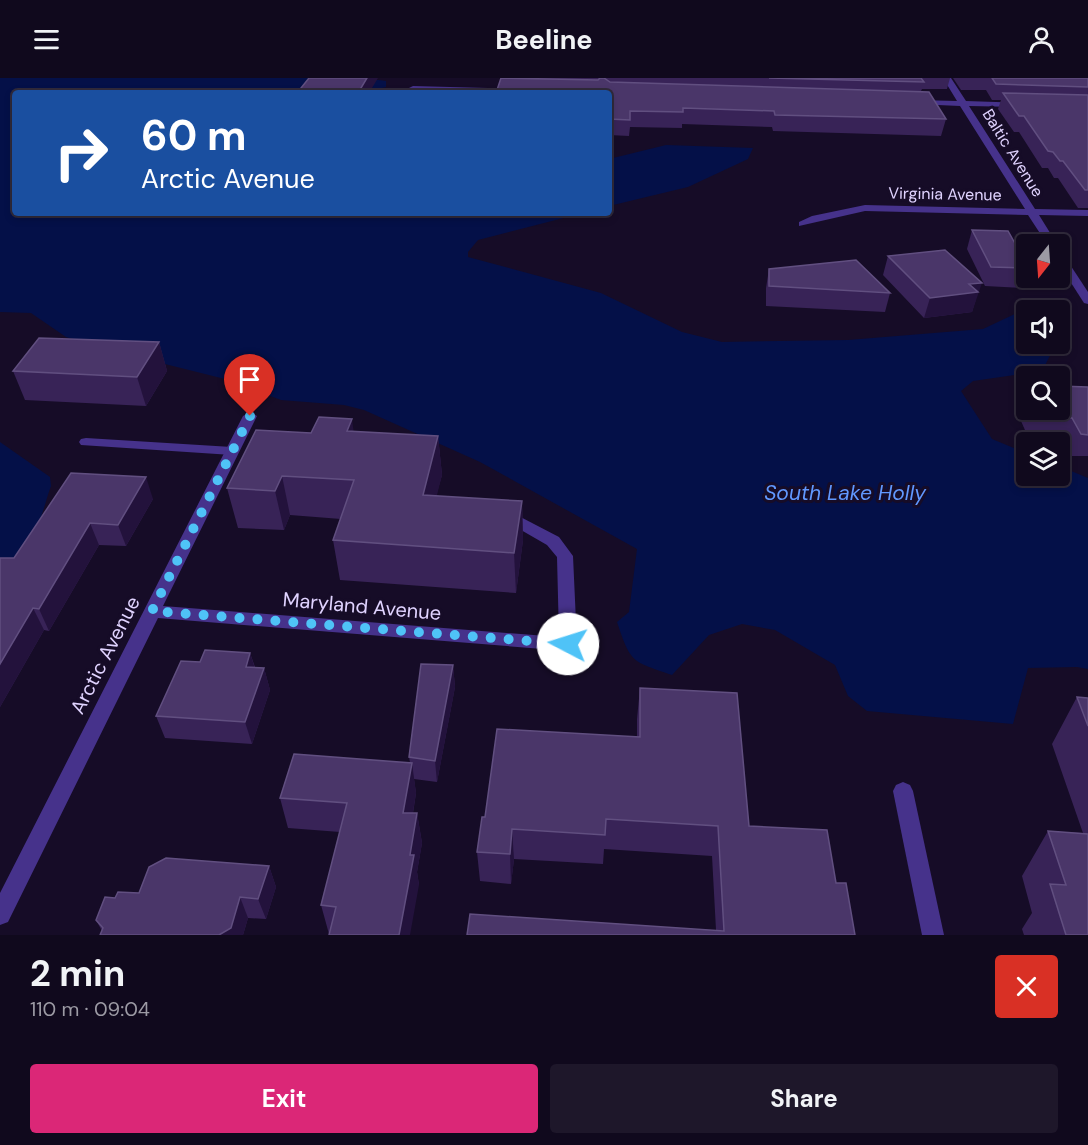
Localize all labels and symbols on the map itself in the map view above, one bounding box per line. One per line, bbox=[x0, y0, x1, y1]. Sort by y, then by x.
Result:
street label: Baltic Avenue bbox=[978, 105, 1048, 201]
street label: Virginia Avenue bbox=[888, 183, 1002, 205]
north arrow bbox=[1016, 234, 1070, 288]
pin bbox=[224, 354, 275, 416]
water label: South Lake Holly bbox=[764, 479, 927, 507]
street label: Maryland Avenue bbox=[282, 586, 442, 626]
street label: Arctic Avenue bbox=[64, 592, 146, 718]
position arrow bbox=[536, 612, 600, 676]

